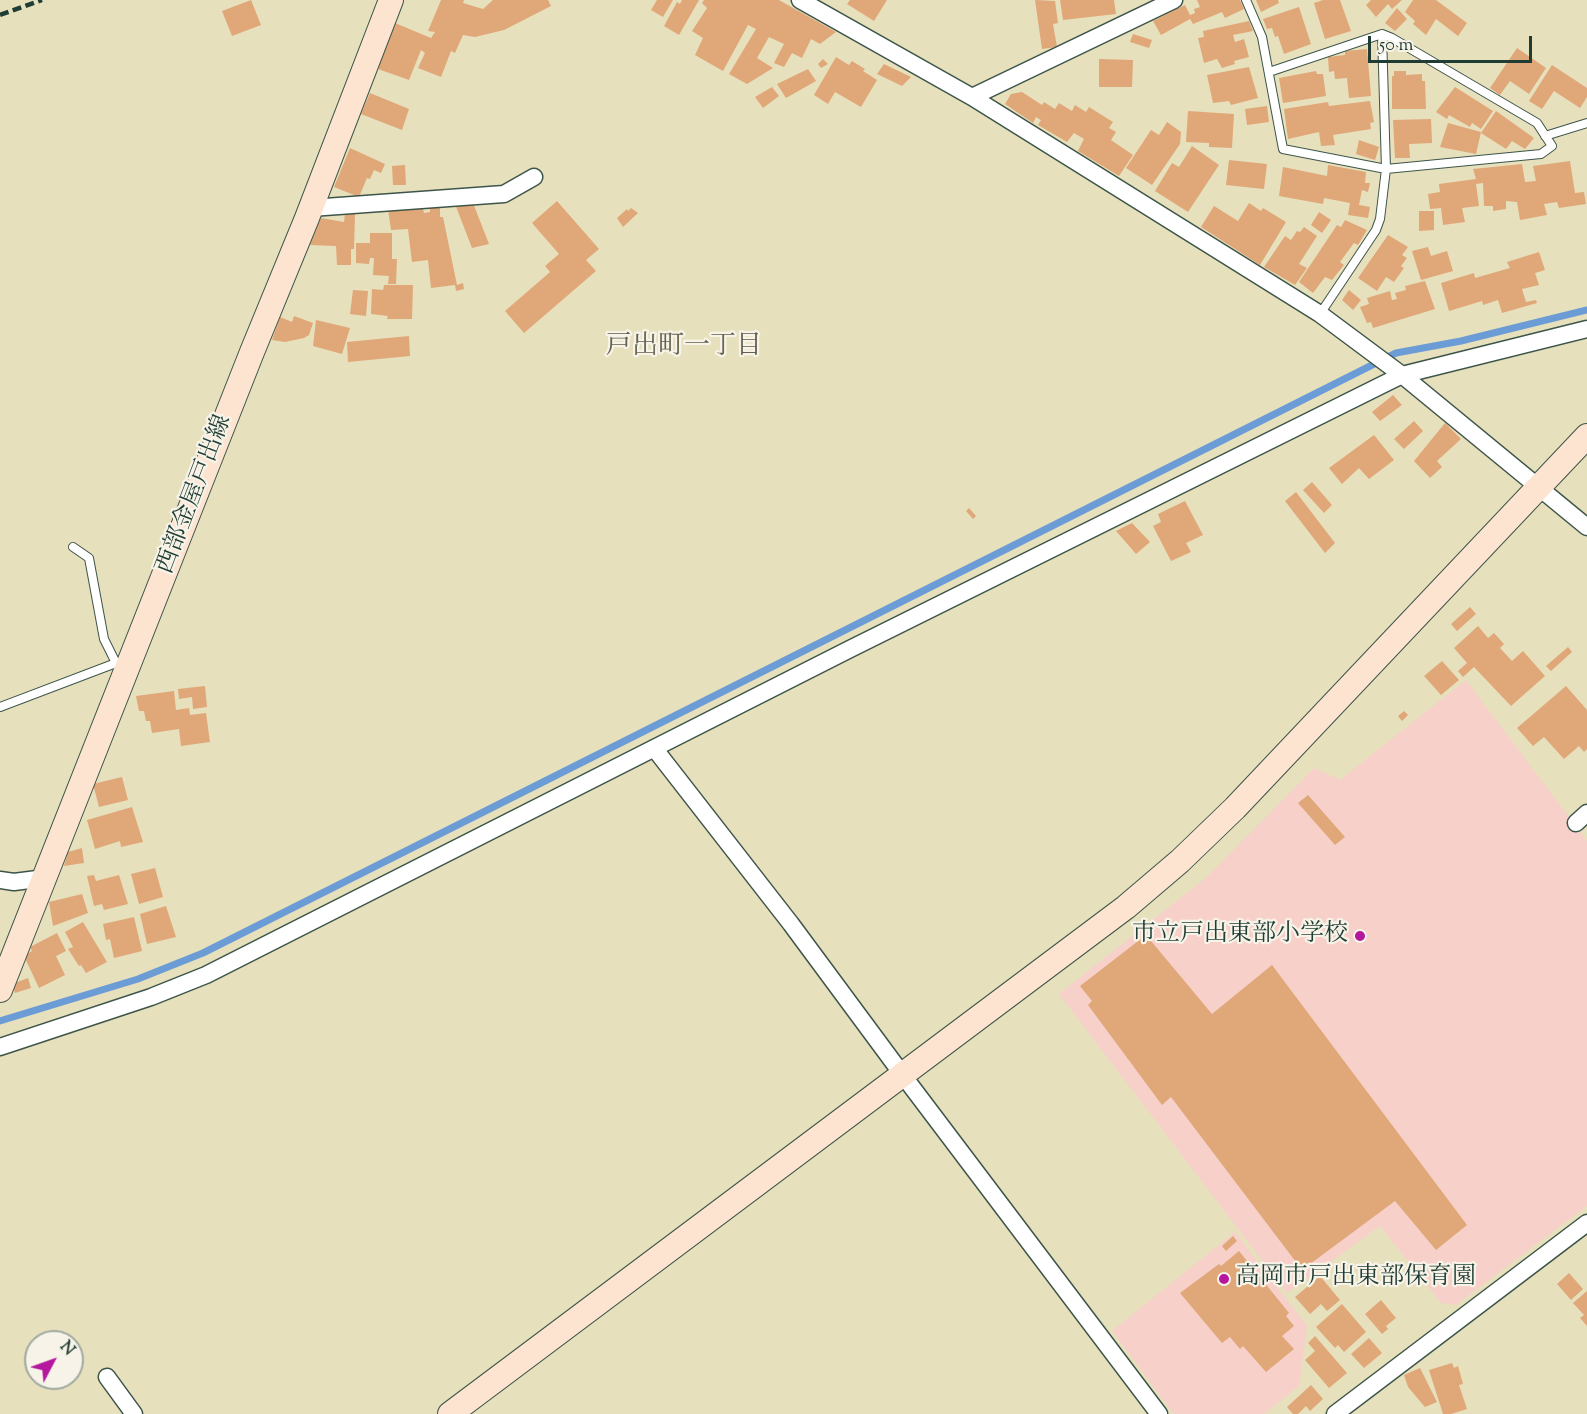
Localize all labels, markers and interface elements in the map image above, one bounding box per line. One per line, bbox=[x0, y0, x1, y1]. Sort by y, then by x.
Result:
scale bar bbox=[1371, 24, 1534, 62]
text: 50 m bbox=[1379, 33, 1413, 59]
district label: 戸出町一丁目 bbox=[606, 333, 762, 365]
street label: 西部金屋戸出線 bbox=[152, 411, 240, 579]
place label: 市立戸出東部小学校 bbox=[1132, 922, 1348, 950]
marker: 市立戸出東部小学校 bbox=[1353, 929, 1367, 943]
place label: 高岡市戸出東部保育園 bbox=[1236, 1265, 1476, 1293]
marker: 高岡市戸出東部保育園 bbox=[1217, 1272, 1231, 1286]
north arrow bbox=[24, 1330, 84, 1390]
text: N bbox=[54, 1337, 79, 1362]

